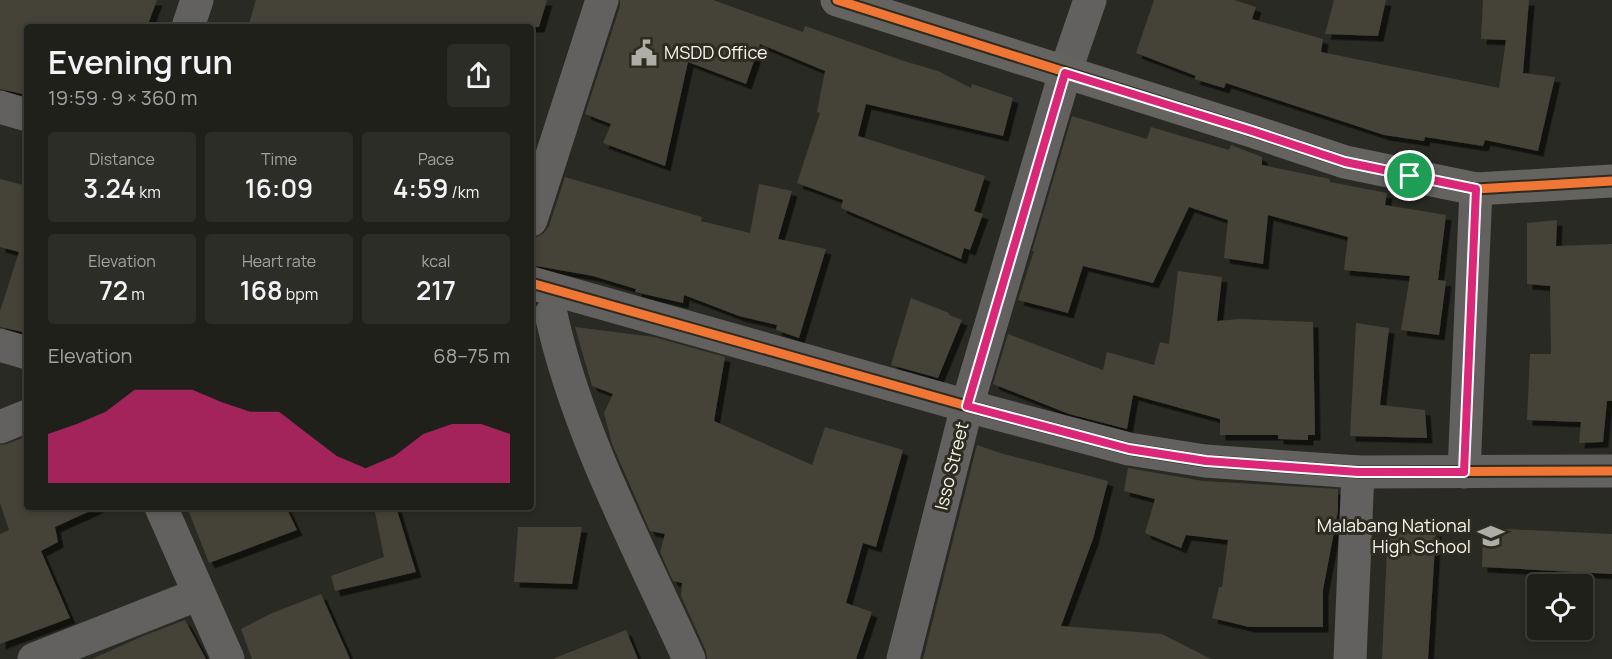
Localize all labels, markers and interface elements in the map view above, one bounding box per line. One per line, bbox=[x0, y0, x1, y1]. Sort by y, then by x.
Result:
public building icon: MSDD Office bbox=[629, 38, 659, 68]
text: Evening run bbox=[48, 39, 233, 84]
place label: MSDD Office bbox=[664, 40, 768, 64]
button: share bbox=[447, 44, 510, 107]
text: 19:59 · 9 × 360 m bbox=[48, 84, 197, 111]
text: Distance bbox=[89, 148, 155, 170]
text: Time bbox=[261, 148, 297, 170]
text: Pace bbox=[418, 148, 454, 170]
pin bbox=[1384, 150, 1435, 201]
icon: arrive bbox=[1393, 159, 1426, 192]
text: 3.24 bbox=[83, 170, 136, 206]
text: 16:09 bbox=[245, 170, 313, 206]
text: 4:59 bbox=[393, 170, 448, 206]
text: km bbox=[136, 181, 161, 203]
text: /km bbox=[448, 181, 479, 203]
text: Elevation bbox=[88, 250, 156, 272]
text: Heart rate bbox=[242, 250, 316, 272]
text: kcal bbox=[421, 250, 451, 272]
text: 72 bbox=[99, 272, 128, 308]
text: 168 bbox=[240, 272, 283, 308]
text: 217 bbox=[416, 272, 456, 308]
text: m bbox=[128, 283, 145, 305]
text: bpm bbox=[283, 283, 318, 305]
text: Elevation bbox=[48, 342, 132, 369]
text: 68–75 m bbox=[433, 342, 510, 369]
street label: Isso Street bbox=[928, 419, 974, 512]
place label: Malabang National High School bbox=[1317, 513, 1471, 558]
school or university icon: Malabang National High School bbox=[1476, 521, 1506, 551]
map controls bbox=[1527, 574, 1593, 640]
button: locate bbox=[1527, 574, 1593, 640]

